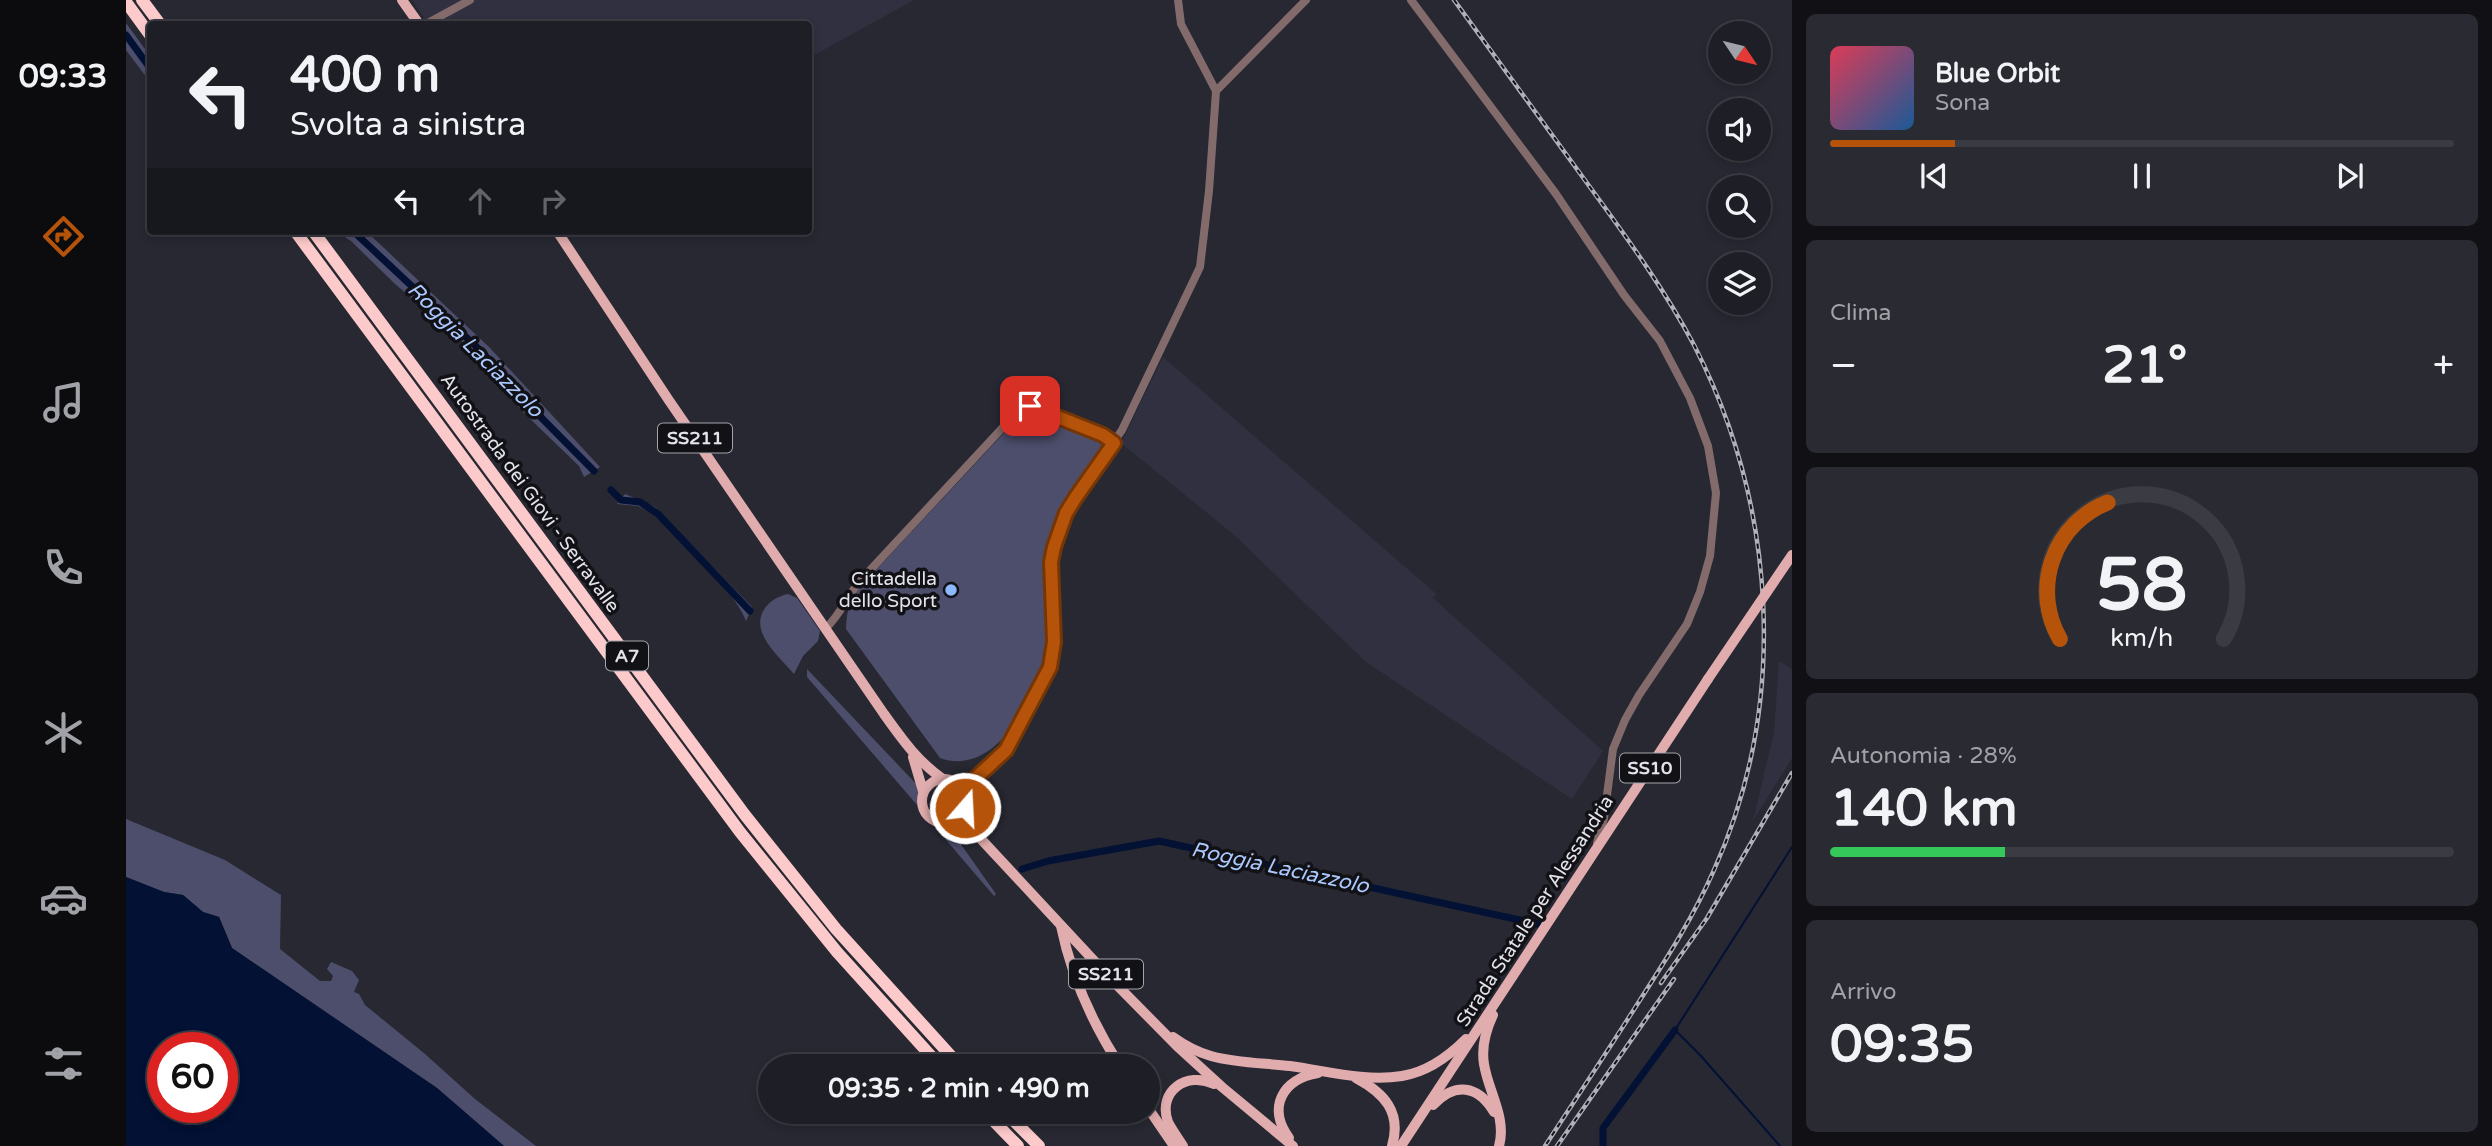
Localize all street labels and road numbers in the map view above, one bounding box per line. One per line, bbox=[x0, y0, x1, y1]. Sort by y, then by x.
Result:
street label: Autostrada dei Giovi - Serravalle bbox=[436, 369, 624, 617]
road number: SS211 bbox=[658, 424, 732, 452]
road number: A7 bbox=[606, 642, 648, 670]
road number: SS10 bbox=[1620, 754, 1680, 782]
street label: Strada Statale per Alessandria bbox=[1452, 791, 1618, 1031]
road number: SS211 bbox=[1069, 959, 1143, 988]

